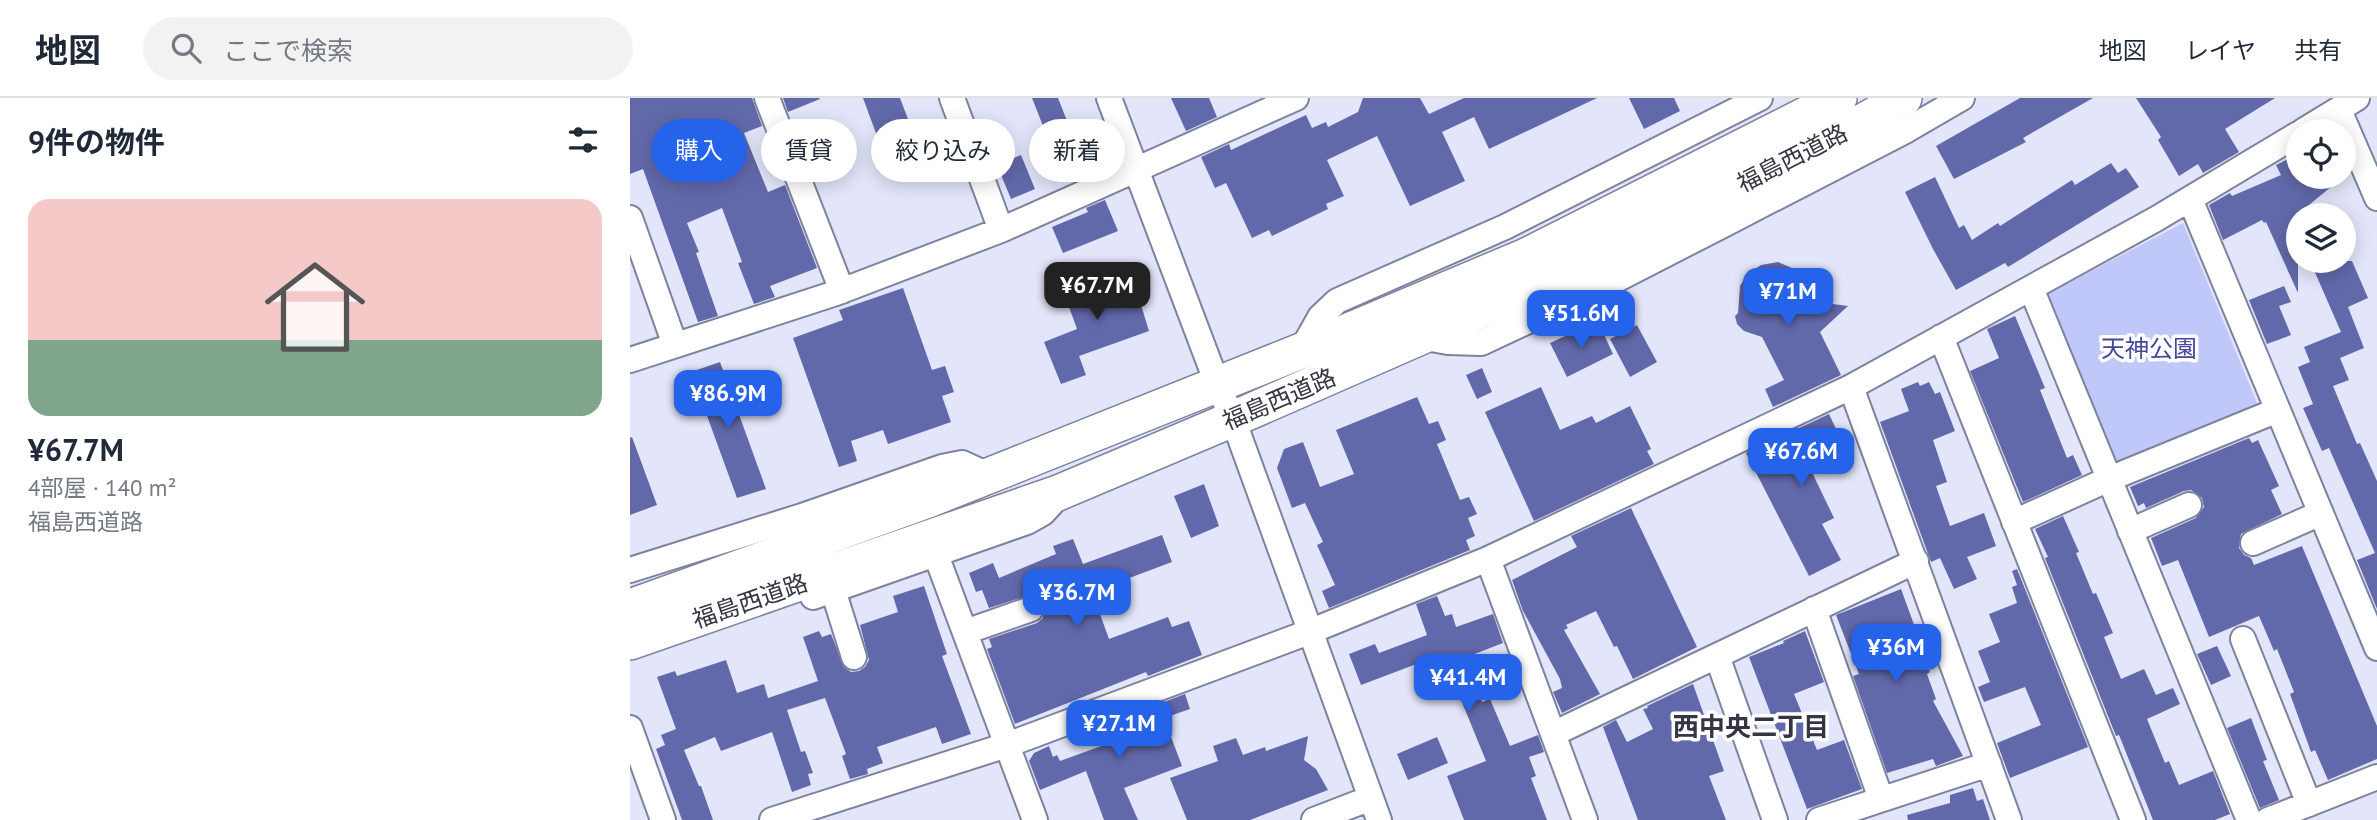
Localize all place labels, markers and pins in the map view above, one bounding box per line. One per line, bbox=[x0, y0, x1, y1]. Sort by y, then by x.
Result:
pin: ¥67.7M bbox=[1040, 262, 1154, 322]
pin: ¥71M bbox=[1747, 268, 1829, 328]
pin: ¥51.6M bbox=[1524, 290, 1638, 350]
pin: ¥86.9M bbox=[671, 370, 785, 430]
pin: ¥67.6M bbox=[1744, 428, 1858, 488]
pin: ¥36.7M bbox=[1020, 570, 1134, 629]
pin: ¥36M bbox=[1855, 624, 1937, 684]
pin: ¥41.4M bbox=[1411, 654, 1525, 714]
pin: ¥27.1M bbox=[1062, 700, 1176, 760]

